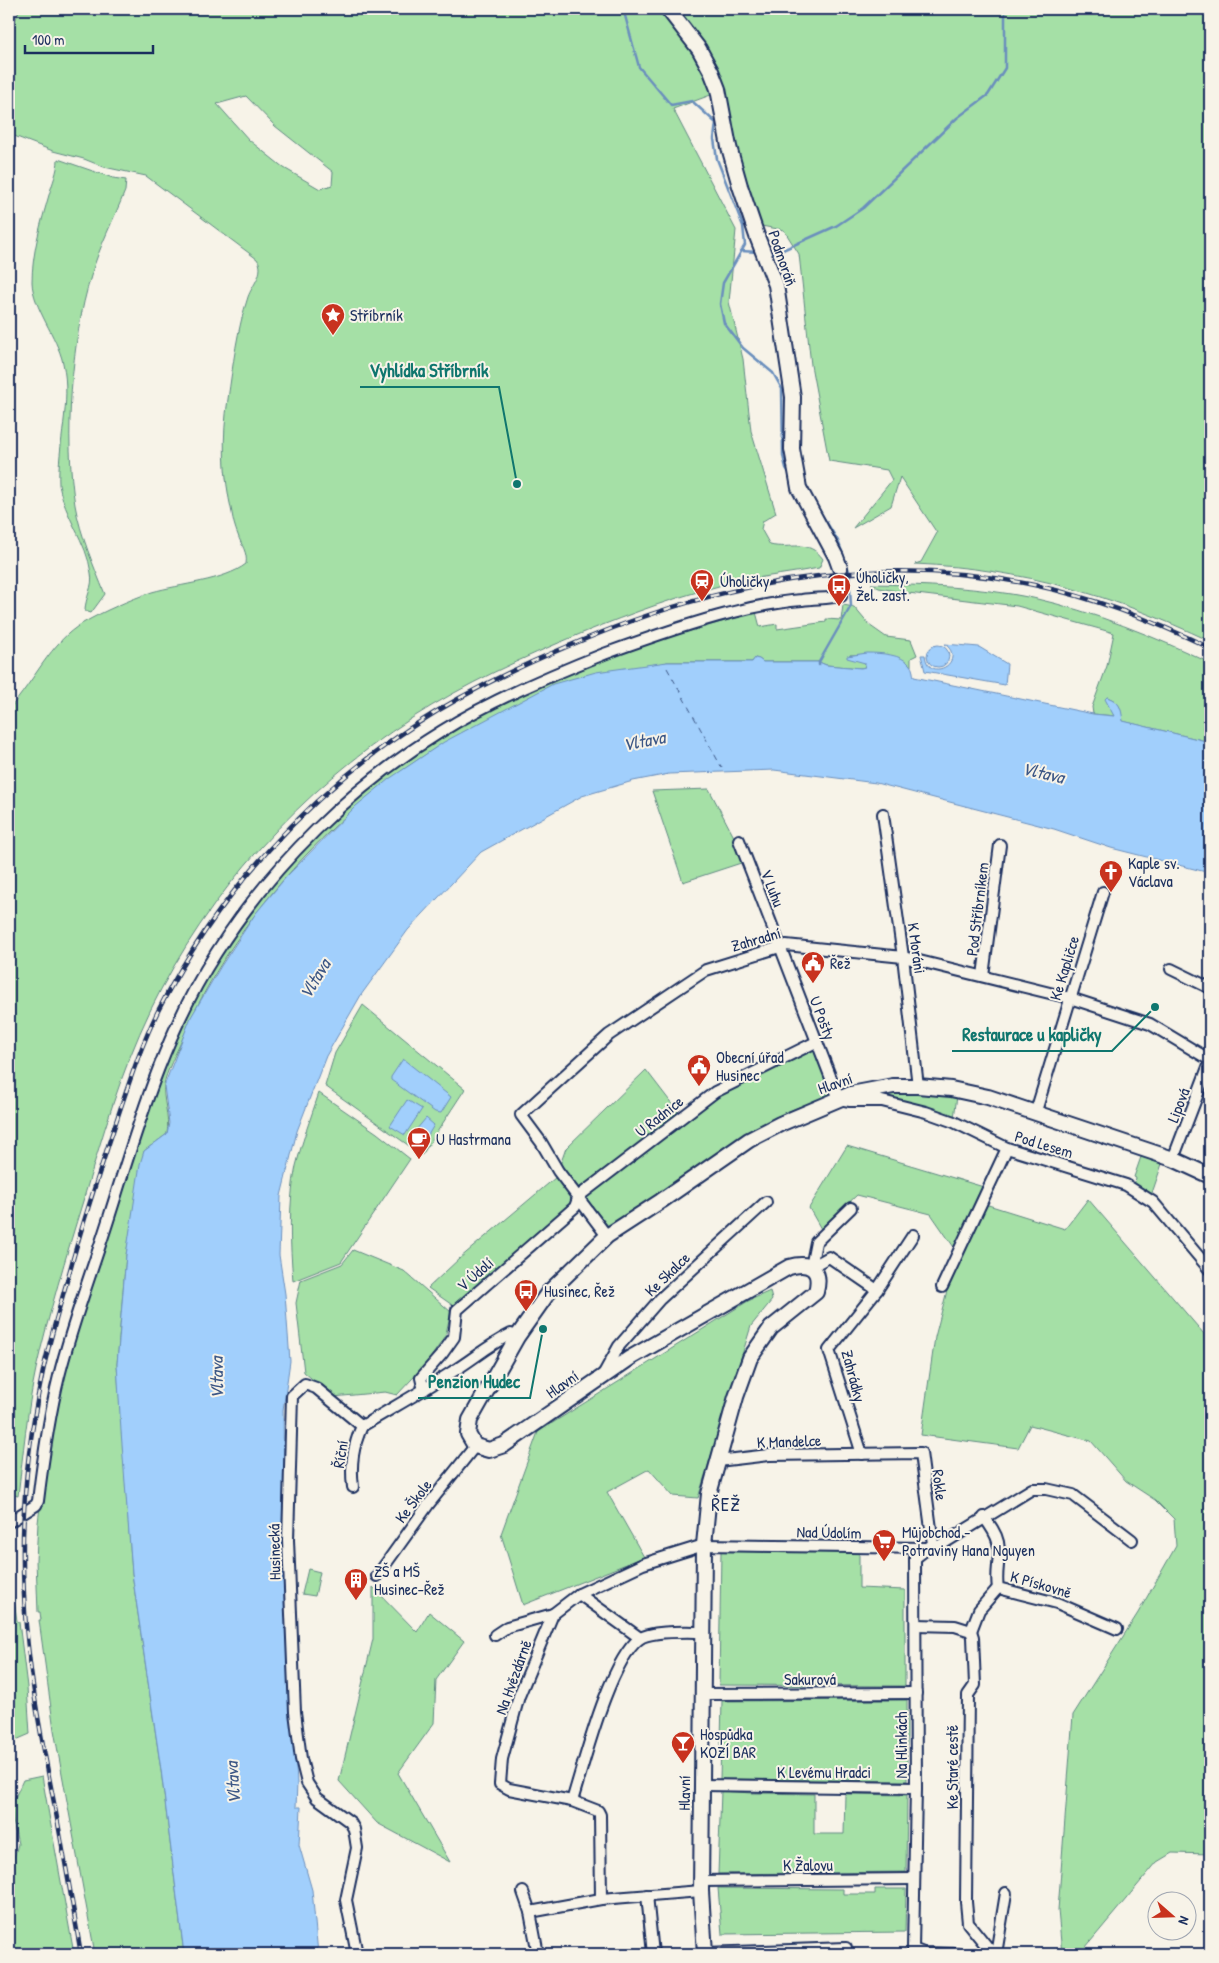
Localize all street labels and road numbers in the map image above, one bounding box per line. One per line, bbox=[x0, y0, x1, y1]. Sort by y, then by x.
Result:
street label: Podmoráň bbox=[763, 227, 803, 289]
street label: Pod Stříbrníkem bbox=[960, 861, 994, 957]
street label: V Luhu bbox=[756, 866, 790, 910]
street label: Zahradní bbox=[729, 921, 783, 957]
street label: K Moráni bbox=[903, 921, 931, 975]
street label: Ke Kapličce bbox=[1044, 932, 1084, 1003]
street label: U Pošty bbox=[805, 993, 841, 1043]
street label: Hlavní bbox=[815, 1067, 855, 1099]
street label: Lipová bbox=[1161, 1084, 1195, 1126]
street label: U Radnice bbox=[630, 1090, 688, 1142]
street label: Pod Lesem bbox=[1012, 1125, 1076, 1163]
street label: Ke Skalce bbox=[639, 1246, 695, 1301]
street label: V Údolí bbox=[452, 1252, 498, 1296]
street label: Zahrádky bbox=[836, 1347, 872, 1405]
street label: Hlavní bbox=[541, 1365, 583, 1403]
street label: K Mandelce bbox=[756, 1429, 822, 1453]
street label: Říční bbox=[327, 1439, 353, 1469]
street label: Rokle bbox=[927, 1468, 953, 1502]
street label: Ke Škole bbox=[389, 1474, 437, 1527]
street label: Nad Údolím bbox=[796, 1520, 862, 1544]
street label: Husinecká bbox=[263, 1524, 285, 1580]
street label: K Pískovně bbox=[1008, 1565, 1075, 1603]
street label: Na Hvězdárně bbox=[489, 1636, 537, 1717]
street label: Sakurová bbox=[784, 1668, 836, 1690]
street label: Na Hlinkách bbox=[890, 1711, 912, 1778]
street label: Ke Staré cestě bbox=[941, 1724, 963, 1809]
street label: K Levému Hradci bbox=[777, 1761, 871, 1783]
street label: Hlavní bbox=[673, 1775, 695, 1811]
street label: K Žalovu bbox=[783, 1854, 834, 1876]

